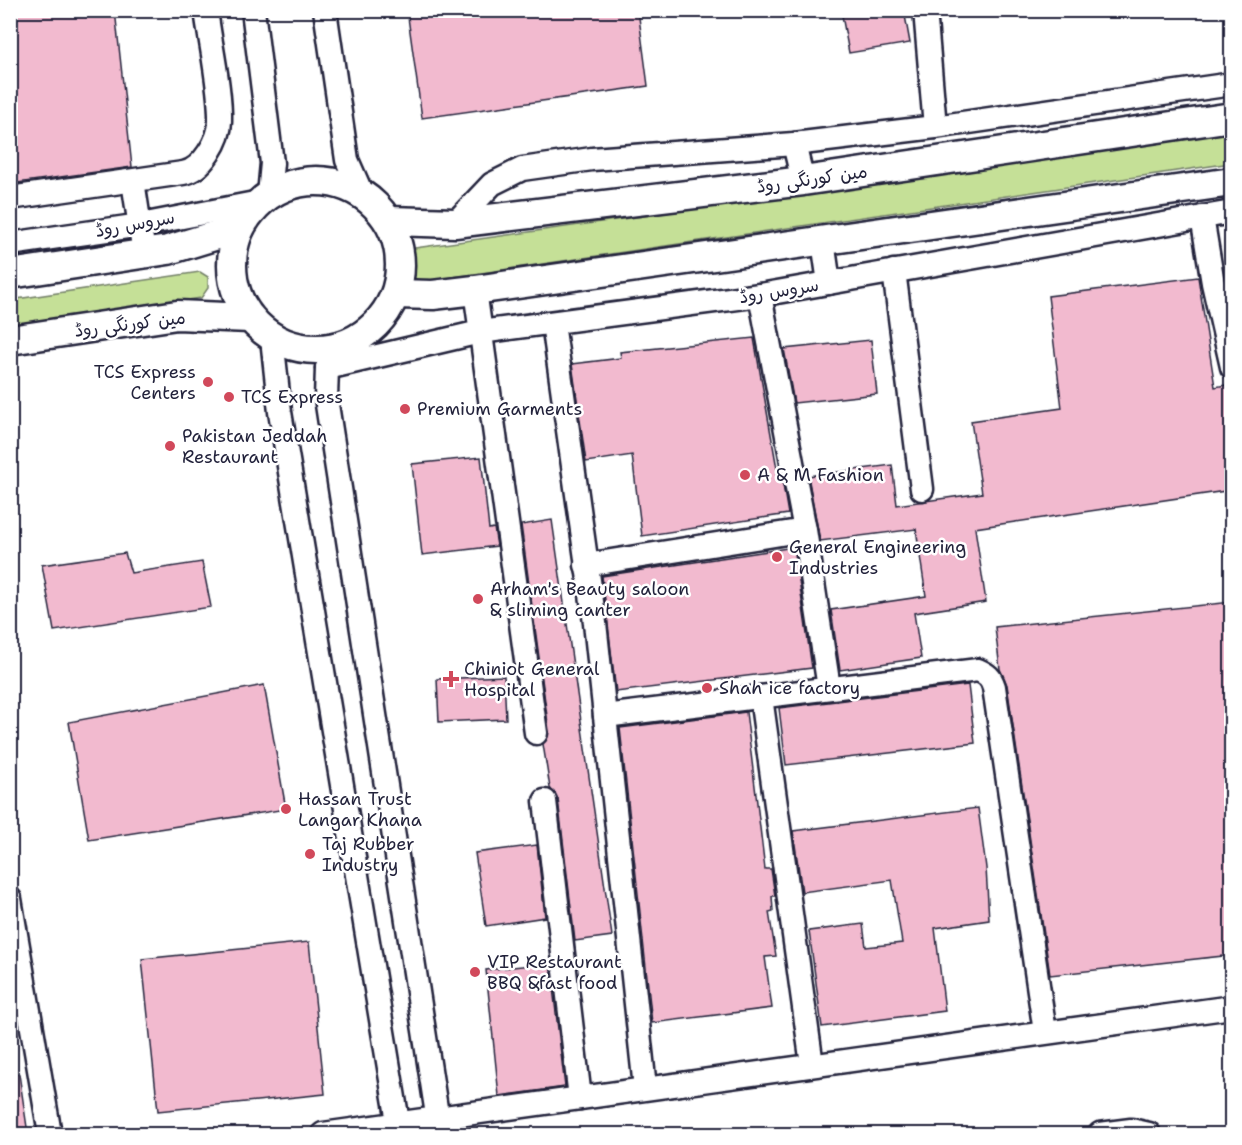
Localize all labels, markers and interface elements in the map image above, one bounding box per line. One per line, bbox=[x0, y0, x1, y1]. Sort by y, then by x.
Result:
street label: مین کورنگی روڈ bbox=[755, 159, 869, 199]
street label: سروس روڈ bbox=[93, 205, 177, 243]
street label: سروس روڈ bbox=[737, 273, 821, 309]
street label: مین کورنگی روڈ bbox=[73, 305, 187, 343]
place label: TCS Express Centers bbox=[94, 360, 196, 405]
marker: TCS Express Centers bbox=[201, 375, 215, 389]
place label: TCS Express bbox=[241, 385, 343, 409]
marker: TCS Express bbox=[222, 390, 236, 404]
place label: Premium Garments bbox=[417, 397, 582, 421]
marker: Premium Garments bbox=[398, 402, 412, 416]
place label: Pakistan Jeddah Restaurant bbox=[182, 424, 328, 469]
marker: Pakistan Jeddah Restaurant bbox=[163, 439, 177, 453]
place label: A & M Fashion bbox=[757, 463, 884, 487]
marker: A & M Fashion bbox=[738, 468, 752, 482]
place label: General Engineering Industries bbox=[789, 535, 966, 580]
marker: General Engineering Industries bbox=[770, 550, 784, 564]
place label: Arham's Beauty saloon & sliming canter bbox=[490, 577, 689, 622]
marker: Arham's Beauty saloon & sliming canter bbox=[471, 592, 485, 606]
place label: Chiniot General Hospital bbox=[464, 657, 600, 702]
marker: Chiniot General Hospital bbox=[442, 670, 460, 688]
place label: Shah ice factory bbox=[719, 676, 860, 700]
marker: Shah ice factory bbox=[700, 681, 714, 695]
place label: Hassan Trust Langar Khana bbox=[298, 787, 422, 832]
marker: Hassan Trust Langar Khana bbox=[279, 802, 293, 816]
place label: Taj Rubber Industry bbox=[322, 832, 415, 877]
marker: Taj Rubber Industry bbox=[303, 847, 317, 861]
place label: VIP Restaurant BBQ &fast food bbox=[487, 950, 622, 995]
marker: VIP Restaurant BBQ &fast food bbox=[468, 965, 482, 979]

